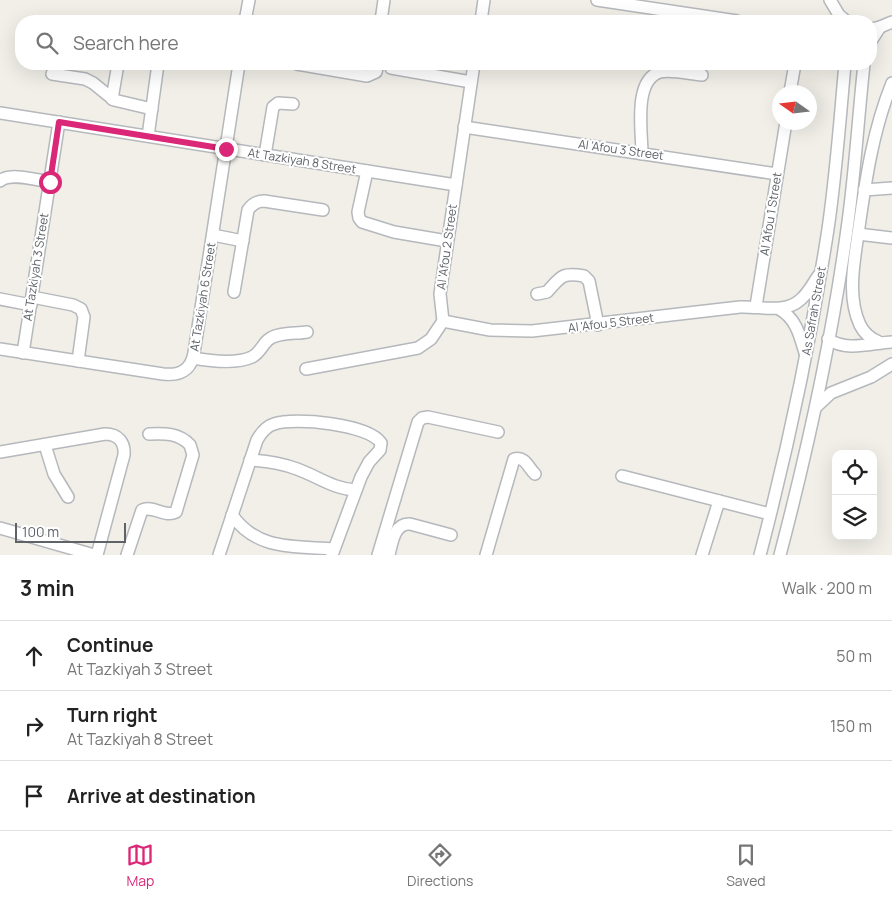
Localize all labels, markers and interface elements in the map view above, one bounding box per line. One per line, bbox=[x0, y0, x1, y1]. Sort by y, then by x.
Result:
search box bbox=[15, 15, 877, 70]
icon: search bbox=[33, 29, 61, 57]
text: Search here bbox=[73, 30, 179, 56]
north arrow bbox=[772, 85, 817, 130]
street label: Al 'Afou 3 Street bbox=[577, 135, 665, 164]
route end bbox=[215, 138, 238, 161]
street label: At Tazkiyah 8 Street bbox=[247, 144, 358, 178]
route start bbox=[39, 171, 62, 194]
street label: Al 'Afou 1 Street bbox=[756, 171, 786, 257]
street label: Al 'Afou 2 Street bbox=[432, 203, 461, 291]
street label: At Tazkiyah 3 Street bbox=[19, 211, 52, 322]
street label: At Tazkiyah 6 Street bbox=[186, 241, 220, 353]
street label: As Safrah Street bbox=[797, 265, 830, 357]
street label: Al 'Afou 5 Street bbox=[567, 309, 655, 336]
map controls bbox=[832, 450, 877, 540]
button: locate bbox=[832, 450, 877, 495]
button: layers bbox=[832, 495, 877, 540]
scale bar bbox=[15, 520, 126, 543]
text: 100 m bbox=[22, 522, 59, 541]
text: 3 min bbox=[20, 574, 74, 602]
text: Walk · 200 m bbox=[782, 577, 872, 599]
text: Continue bbox=[67, 632, 153, 658]
icon: ahead bbox=[20, 642, 48, 670]
text: 50 m bbox=[836, 645, 872, 667]
text: At Tazkiyah 3 Street bbox=[67, 658, 213, 680]
text: Turn right bbox=[67, 702, 157, 728]
icon: right bbox=[20, 712, 48, 740]
text: 150 m bbox=[830, 715, 872, 737]
text: At Tazkiyah 8 Street bbox=[67, 728, 213, 750]
icon: arrive bbox=[20, 782, 48, 810]
text: Arrive at destination bbox=[67, 783, 256, 809]
tab: Map bbox=[126, 841, 154, 890]
tab: Directions bbox=[407, 841, 473, 890]
tab: Saved bbox=[726, 841, 766, 890]

